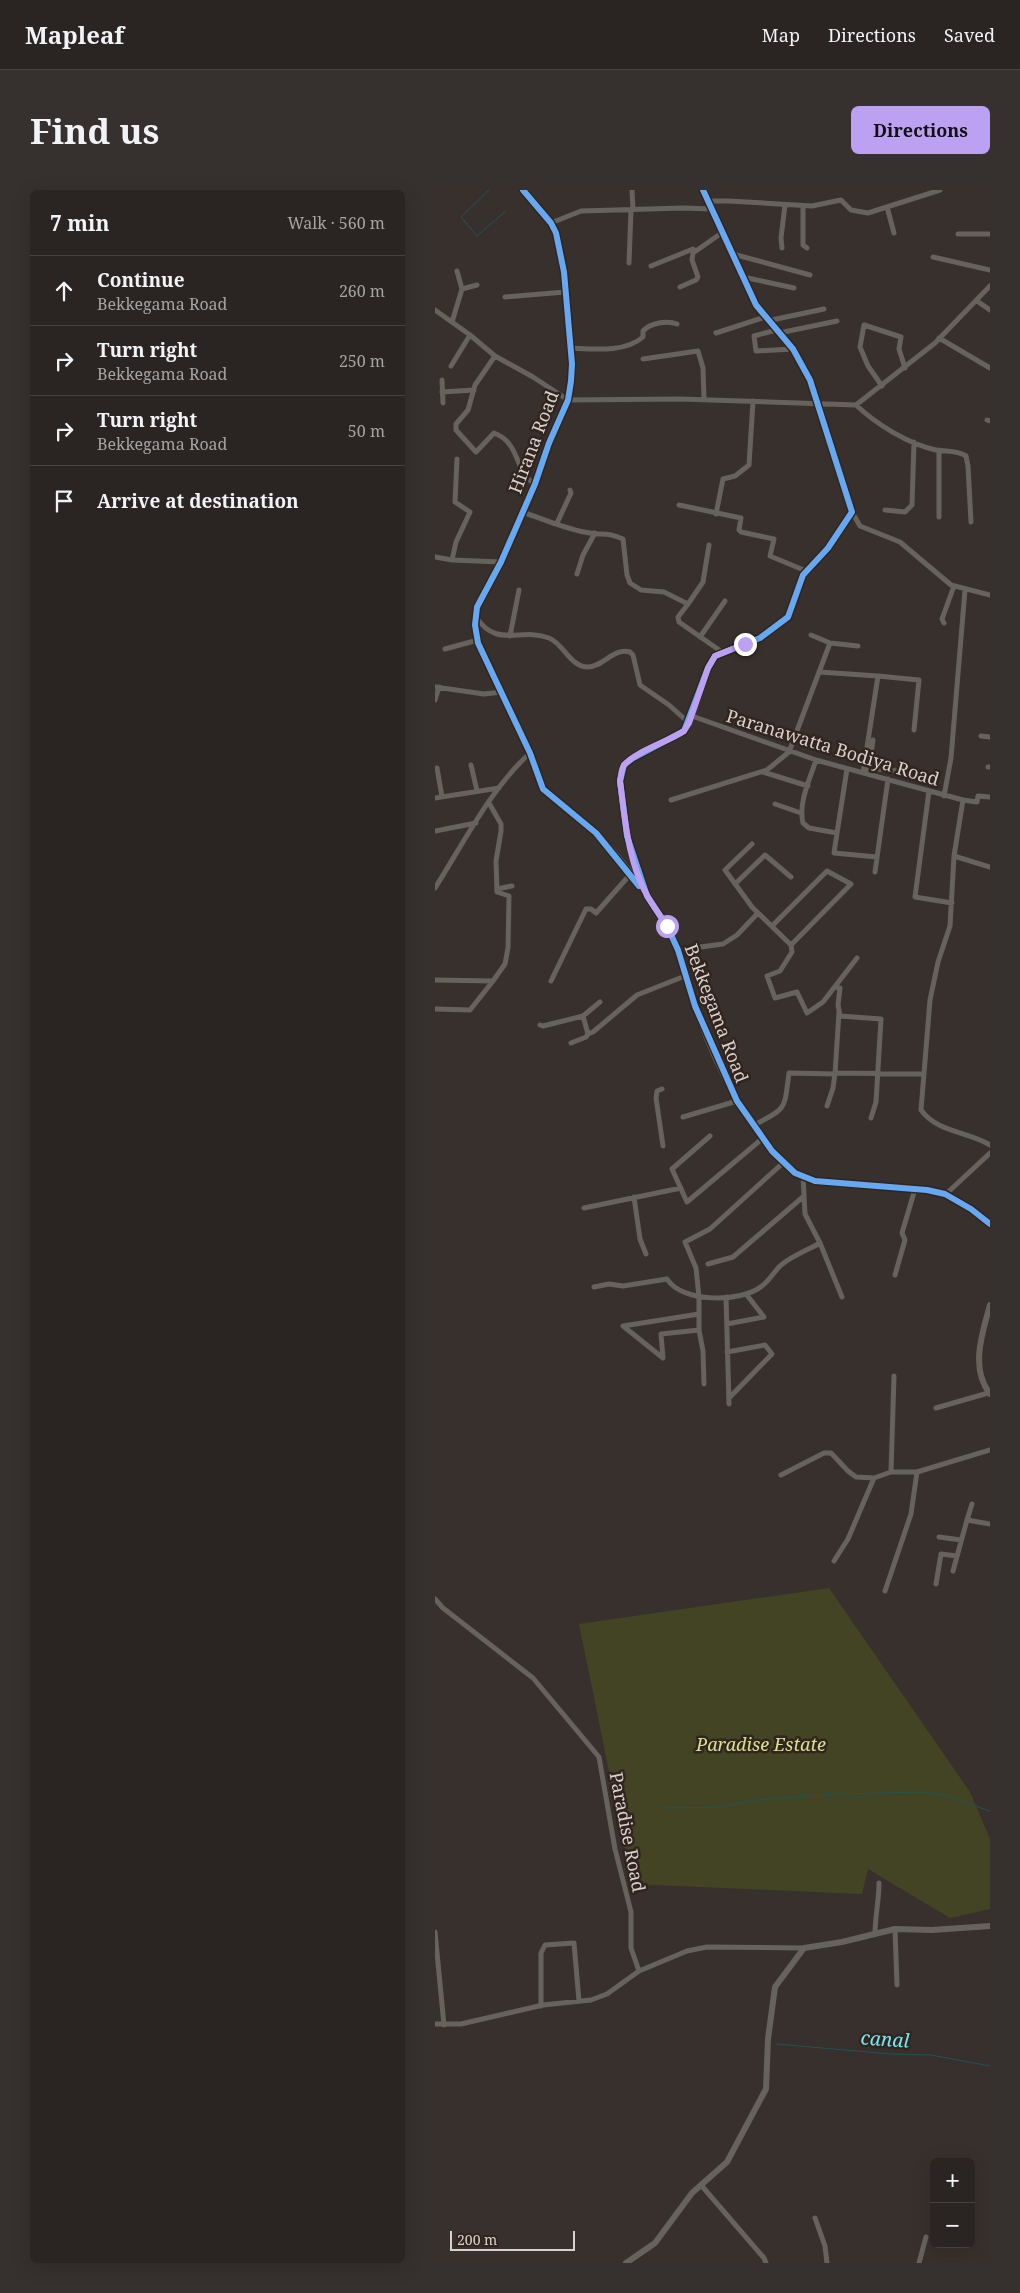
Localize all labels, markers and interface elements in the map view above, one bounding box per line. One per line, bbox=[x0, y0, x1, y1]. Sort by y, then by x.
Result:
text: Mapleaf bbox=[25, 18, 124, 51]
text: Map bbox=[762, 23, 800, 47]
text: Directions bbox=[828, 23, 916, 47]
text: Saved bbox=[944, 23, 995, 47]
button: Directions bbox=[851, 106, 990, 154]
text: Find us bbox=[30, 107, 159, 154]
text: 7 min bbox=[50, 209, 109, 237]
text: Walk · 560 m bbox=[288, 212, 385, 234]
text: Continue bbox=[97, 267, 185, 293]
icon: ahead bbox=[50, 277, 78, 305]
text: 260 m bbox=[339, 280, 385, 302]
text: Bekkegama Road bbox=[97, 293, 227, 315]
text: Turn right bbox=[97, 337, 197, 363]
icon: right bbox=[50, 347, 78, 375]
text: 250 m bbox=[339, 350, 385, 372]
text: Bekkegama Road bbox=[97, 363, 227, 385]
street label: Hirana Road bbox=[502, 387, 564, 497]
text: Turn right bbox=[97, 407, 197, 433]
icon: right bbox=[50, 417, 78, 445]
text: 50 m bbox=[348, 420, 385, 442]
text: Bekkegama Road bbox=[97, 433, 227, 455]
icon: arrive bbox=[50, 487, 78, 515]
text: Arrive at destination bbox=[97, 488, 299, 514]
route end bbox=[734, 633, 757, 656]
street label: Paranawatta Bodiya Road bbox=[724, 703, 942, 791]
route start bbox=[656, 915, 679, 938]
street label: Bekkegama Road bbox=[679, 940, 755, 1086]
park label: Paradise Estate bbox=[695, 1732, 826, 1756]
street label: Paradise Road bbox=[605, 1770, 651, 1894]
water label: canal bbox=[860, 2024, 910, 2054]
map controls bbox=[930, 2158, 975, 2248]
button: + bbox=[930, 2158, 975, 2203]
button: − bbox=[930, 2203, 975, 2248]
scale bar bbox=[450, 2228, 575, 2251]
text: 200 m bbox=[457, 2230, 497, 2249]

